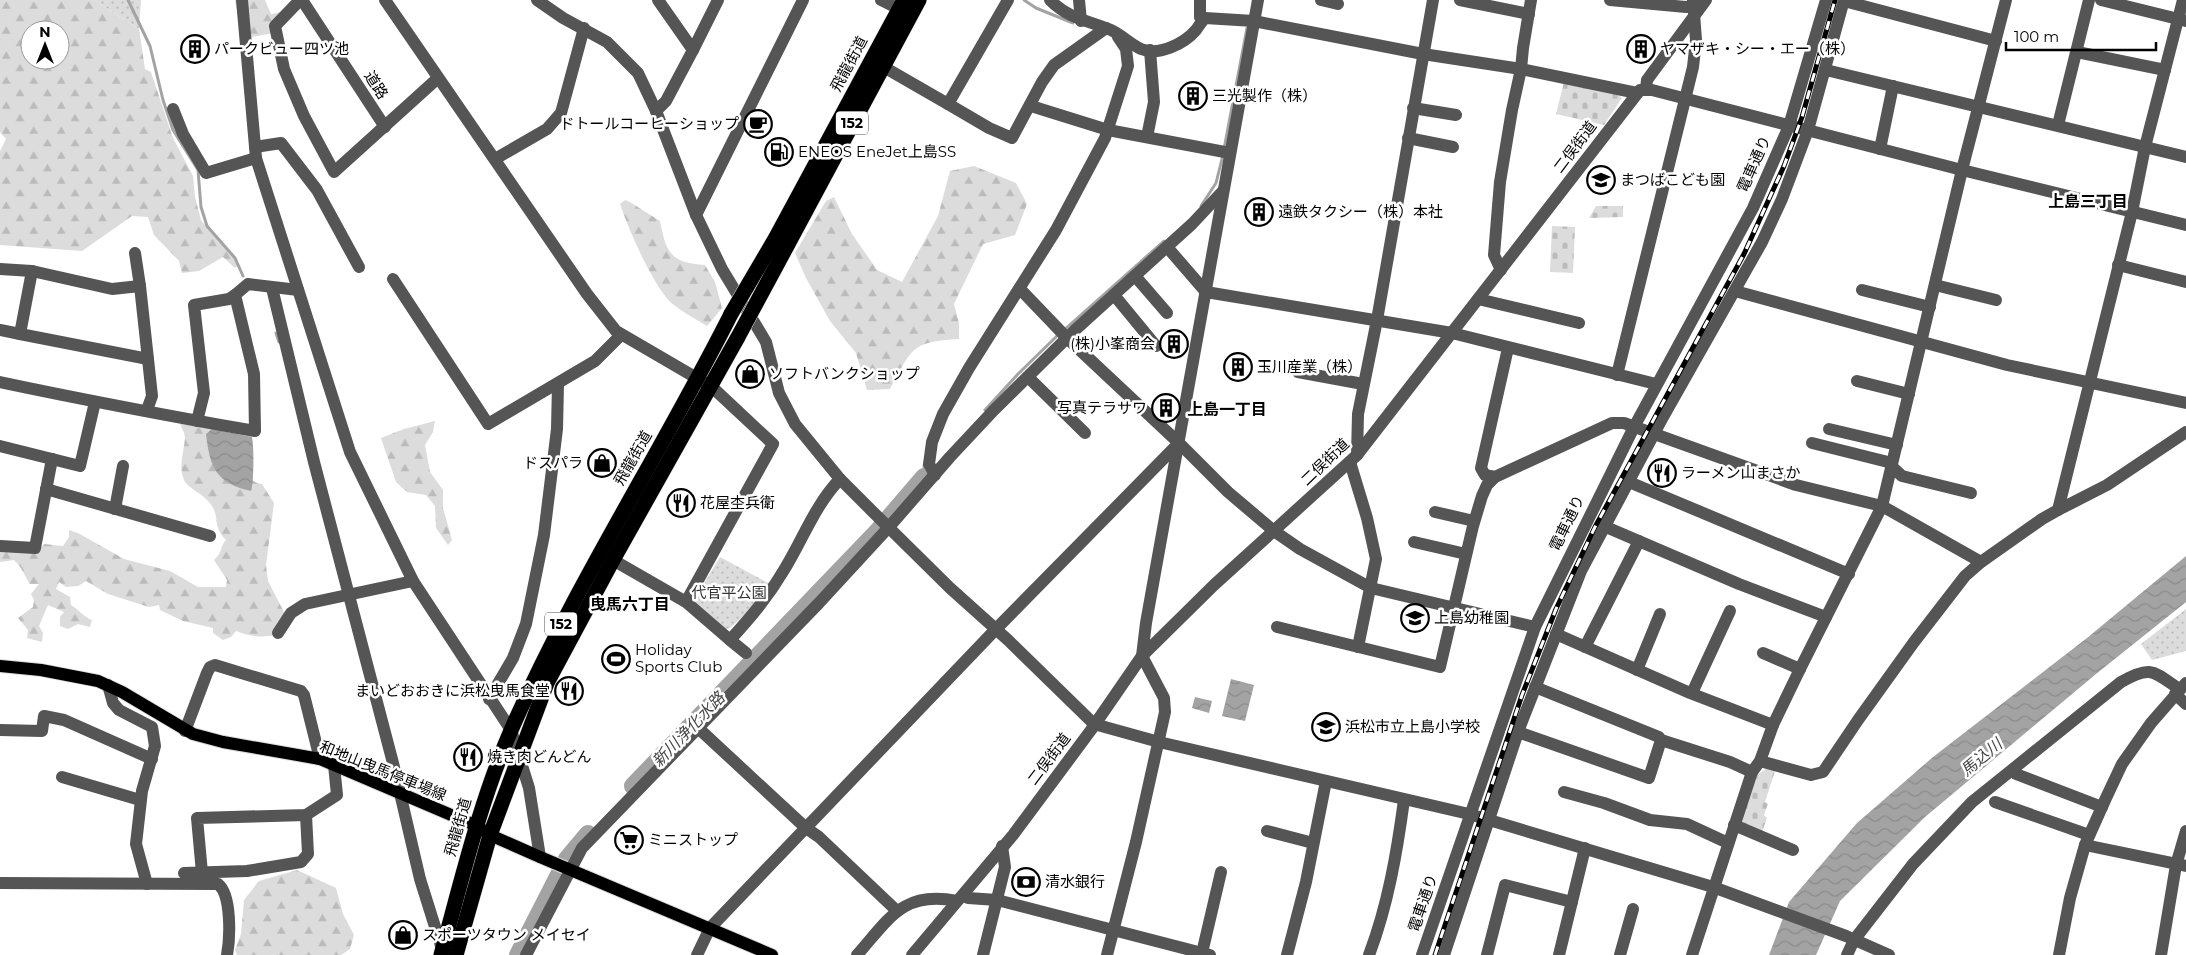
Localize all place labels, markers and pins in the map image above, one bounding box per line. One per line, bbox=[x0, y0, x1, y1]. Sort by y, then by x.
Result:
building icon: パークビュー四ツ池 bbox=[180, 34, 210, 64]
building icon: ヤマザキ・シー・エー（株） bbox=[1626, 34, 1656, 64]
place label: パークビュー四ツ池 bbox=[214, 39, 349, 58]
place label: ヤマザキ・シー・エー（株） bbox=[1660, 39, 1855, 58]
building icon: 三光製作（株） bbox=[1178, 81, 1208, 111]
place label: 三光製作（株） bbox=[1212, 86, 1317, 105]
cafe icon: ドトールコーヒーショップ bbox=[743, 109, 773, 139]
place label: ドトールコーヒーショップ bbox=[560, 114, 739, 133]
fuel station icon: ENEOS EneJet上島SS bbox=[764, 137, 794, 167]
place label: ENEOS EneJet上島SS bbox=[798, 142, 956, 161]
school or university icon: まつばこども園 bbox=[1586, 165, 1616, 195]
place label: まつばこども園 bbox=[1620, 170, 1725, 189]
building icon: 遠鉄タクシー（株）本社 bbox=[1244, 197, 1274, 227]
place label: 遠鉄タクシー（株）本社 bbox=[1278, 202, 1443, 221]
building icon: (株)小峯商会 bbox=[1159, 329, 1189, 359]
place label: (株)小峯商会 bbox=[1070, 334, 1155, 353]
building icon: 玉川産業（株） bbox=[1223, 352, 1253, 382]
place label: 玉川産業（株） bbox=[1257, 357, 1362, 376]
shop icon: ソフトバンクショップ bbox=[735, 359, 765, 389]
place label: ソフトバンクショップ bbox=[769, 364, 920, 383]
building icon: 写真テラサワ bbox=[1151, 393, 1181, 423]
place label: 写真テラサワ bbox=[1057, 398, 1147, 417]
shop icon: ドスパラ bbox=[587, 448, 617, 478]
place label: ドスパラ bbox=[523, 453, 583, 472]
restaurant icon: ラーメン山まさか bbox=[1647, 458, 1677, 488]
place label: ラーメン山まさか bbox=[1681, 463, 1800, 482]
restaurant icon: 花屋杢兵衛 bbox=[666, 488, 696, 518]
place label: 花屋杢兵衛 bbox=[700, 493, 775, 512]
school or university icon: 上島幼稚園 bbox=[1400, 603, 1430, 633]
place label: 上島幼稚園 bbox=[1434, 608, 1509, 627]
place label: Holiday Sports Club bbox=[635, 640, 722, 676]
sports icon: Holiday Sports Club bbox=[601, 644, 631, 674]
restaurant icon: まいどおおきに浜松曳馬食堂 bbox=[554, 676, 584, 706]
place label: まいどおおきに浜松曳馬食堂 bbox=[355, 681, 550, 700]
school or university icon: 浜松市立上島小学校 bbox=[1311, 712, 1341, 742]
place label: 浜松市立上島小学校 bbox=[1345, 717, 1480, 736]
restaurant icon: 焼き肉どんどん bbox=[453, 742, 483, 772]
place label: 焼き肉どんどん bbox=[487, 747, 592, 766]
supermarket icon: ミニストップ bbox=[614, 825, 644, 855]
place label: ミニストップ bbox=[648, 830, 738, 849]
bank icon: 清水銀行 bbox=[1011, 867, 1041, 897]
place label: 清水銀行 bbox=[1045, 872, 1105, 891]
shop icon: スポーツタウン メイセイ bbox=[388, 920, 418, 950]
place label: スポーツタウン メイセイ bbox=[422, 925, 591, 944]

